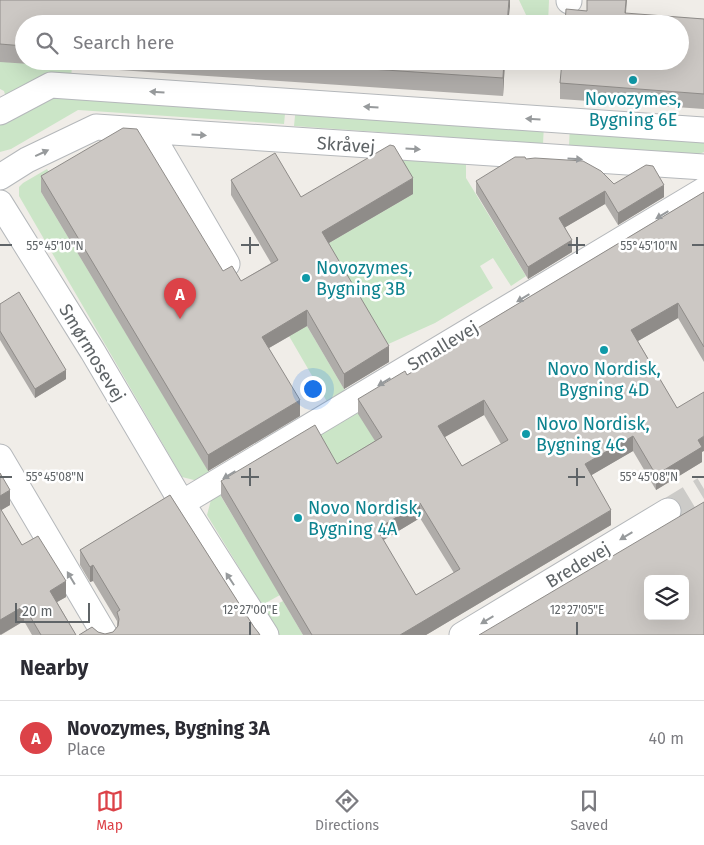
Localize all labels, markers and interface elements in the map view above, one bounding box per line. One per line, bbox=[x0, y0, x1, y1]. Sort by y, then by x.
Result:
search box bbox=[15, 15, 689, 70]
icon: search bbox=[33, 29, 61, 57]
text: Search here bbox=[73, 31, 174, 54]
marker: Novozymes, Bygning 6E bbox=[627, 74, 639, 86]
one-way arrow bbox=[148, 88, 164, 96]
place label: Novozymes, Bygning 6E bbox=[585, 88, 681, 131]
one-way arrow bbox=[363, 103, 379, 111]
one-way arrow bbox=[525, 115, 541, 123]
one-way arrow bbox=[191, 132, 207, 140]
street label: Skråvej bbox=[316, 132, 376, 158]
one-way arrow bbox=[406, 145, 422, 153]
one-way arrow bbox=[35, 149, 49, 157]
one-way arrow bbox=[568, 156, 584, 164]
one-way arrow bbox=[656, 210, 669, 219]
text: 55°45'10"N bbox=[26, 239, 84, 253]
text: 55°45'10"N bbox=[620, 239, 678, 253]
place label: Novozymes, Bygning 3B bbox=[316, 257, 413, 300]
marker: Novozymes, Bygning 3B bbox=[300, 272, 312, 284]
pin: A bbox=[164, 278, 196, 319]
one-way arrow bbox=[516, 294, 529, 303]
street label: Smørmosevej bbox=[54, 300, 130, 406]
street label: Smallevej bbox=[404, 316, 482, 376]
marker: Novo Nordisk, Bygning 4D bbox=[598, 344, 610, 356]
place label: Novo Nordisk, Bygning 4D bbox=[547, 358, 661, 401]
your location bbox=[300, 376, 326, 402]
one-way arrow bbox=[377, 378, 390, 387]
place label: Novo Nordisk, Bygning 4C bbox=[536, 413, 650, 456]
marker: Novo Nordisk, Bygning 4C bbox=[520, 428, 532, 440]
text: 55°45'08"N bbox=[26, 470, 84, 484]
one-way arrow bbox=[223, 470, 236, 479]
text: 55°45'08"N bbox=[620, 470, 678, 484]
place label: Novo Nordisk, Bygning 4A bbox=[308, 497, 422, 540]
marker: Novo Nordisk, Bygning 4A bbox=[292, 512, 304, 524]
one-way arrow bbox=[619, 532, 632, 541]
street label: Bredevej bbox=[542, 537, 614, 593]
one-way arrow bbox=[67, 571, 76, 585]
one-way arrow bbox=[225, 573, 235, 586]
map controls bbox=[644, 575, 689, 620]
button: layers bbox=[644, 575, 689, 620]
scale bar bbox=[15, 600, 90, 623]
text: 20 m bbox=[22, 603, 52, 620]
text: 12°27'00"E bbox=[222, 603, 278, 617]
text: 12°27'05"E bbox=[550, 603, 604, 617]
one-way arrow bbox=[480, 616, 493, 625]
text: Nearby bbox=[20, 655, 88, 681]
text: Novozymes, Bygning 3A bbox=[67, 717, 270, 740]
text: A bbox=[31, 729, 41, 748]
text: 40 m bbox=[649, 729, 684, 748]
text: Place bbox=[67, 740, 106, 759]
tab: Map bbox=[96, 787, 124, 834]
tab: Directions bbox=[315, 787, 379, 834]
tab: Saved bbox=[570, 787, 608, 834]

